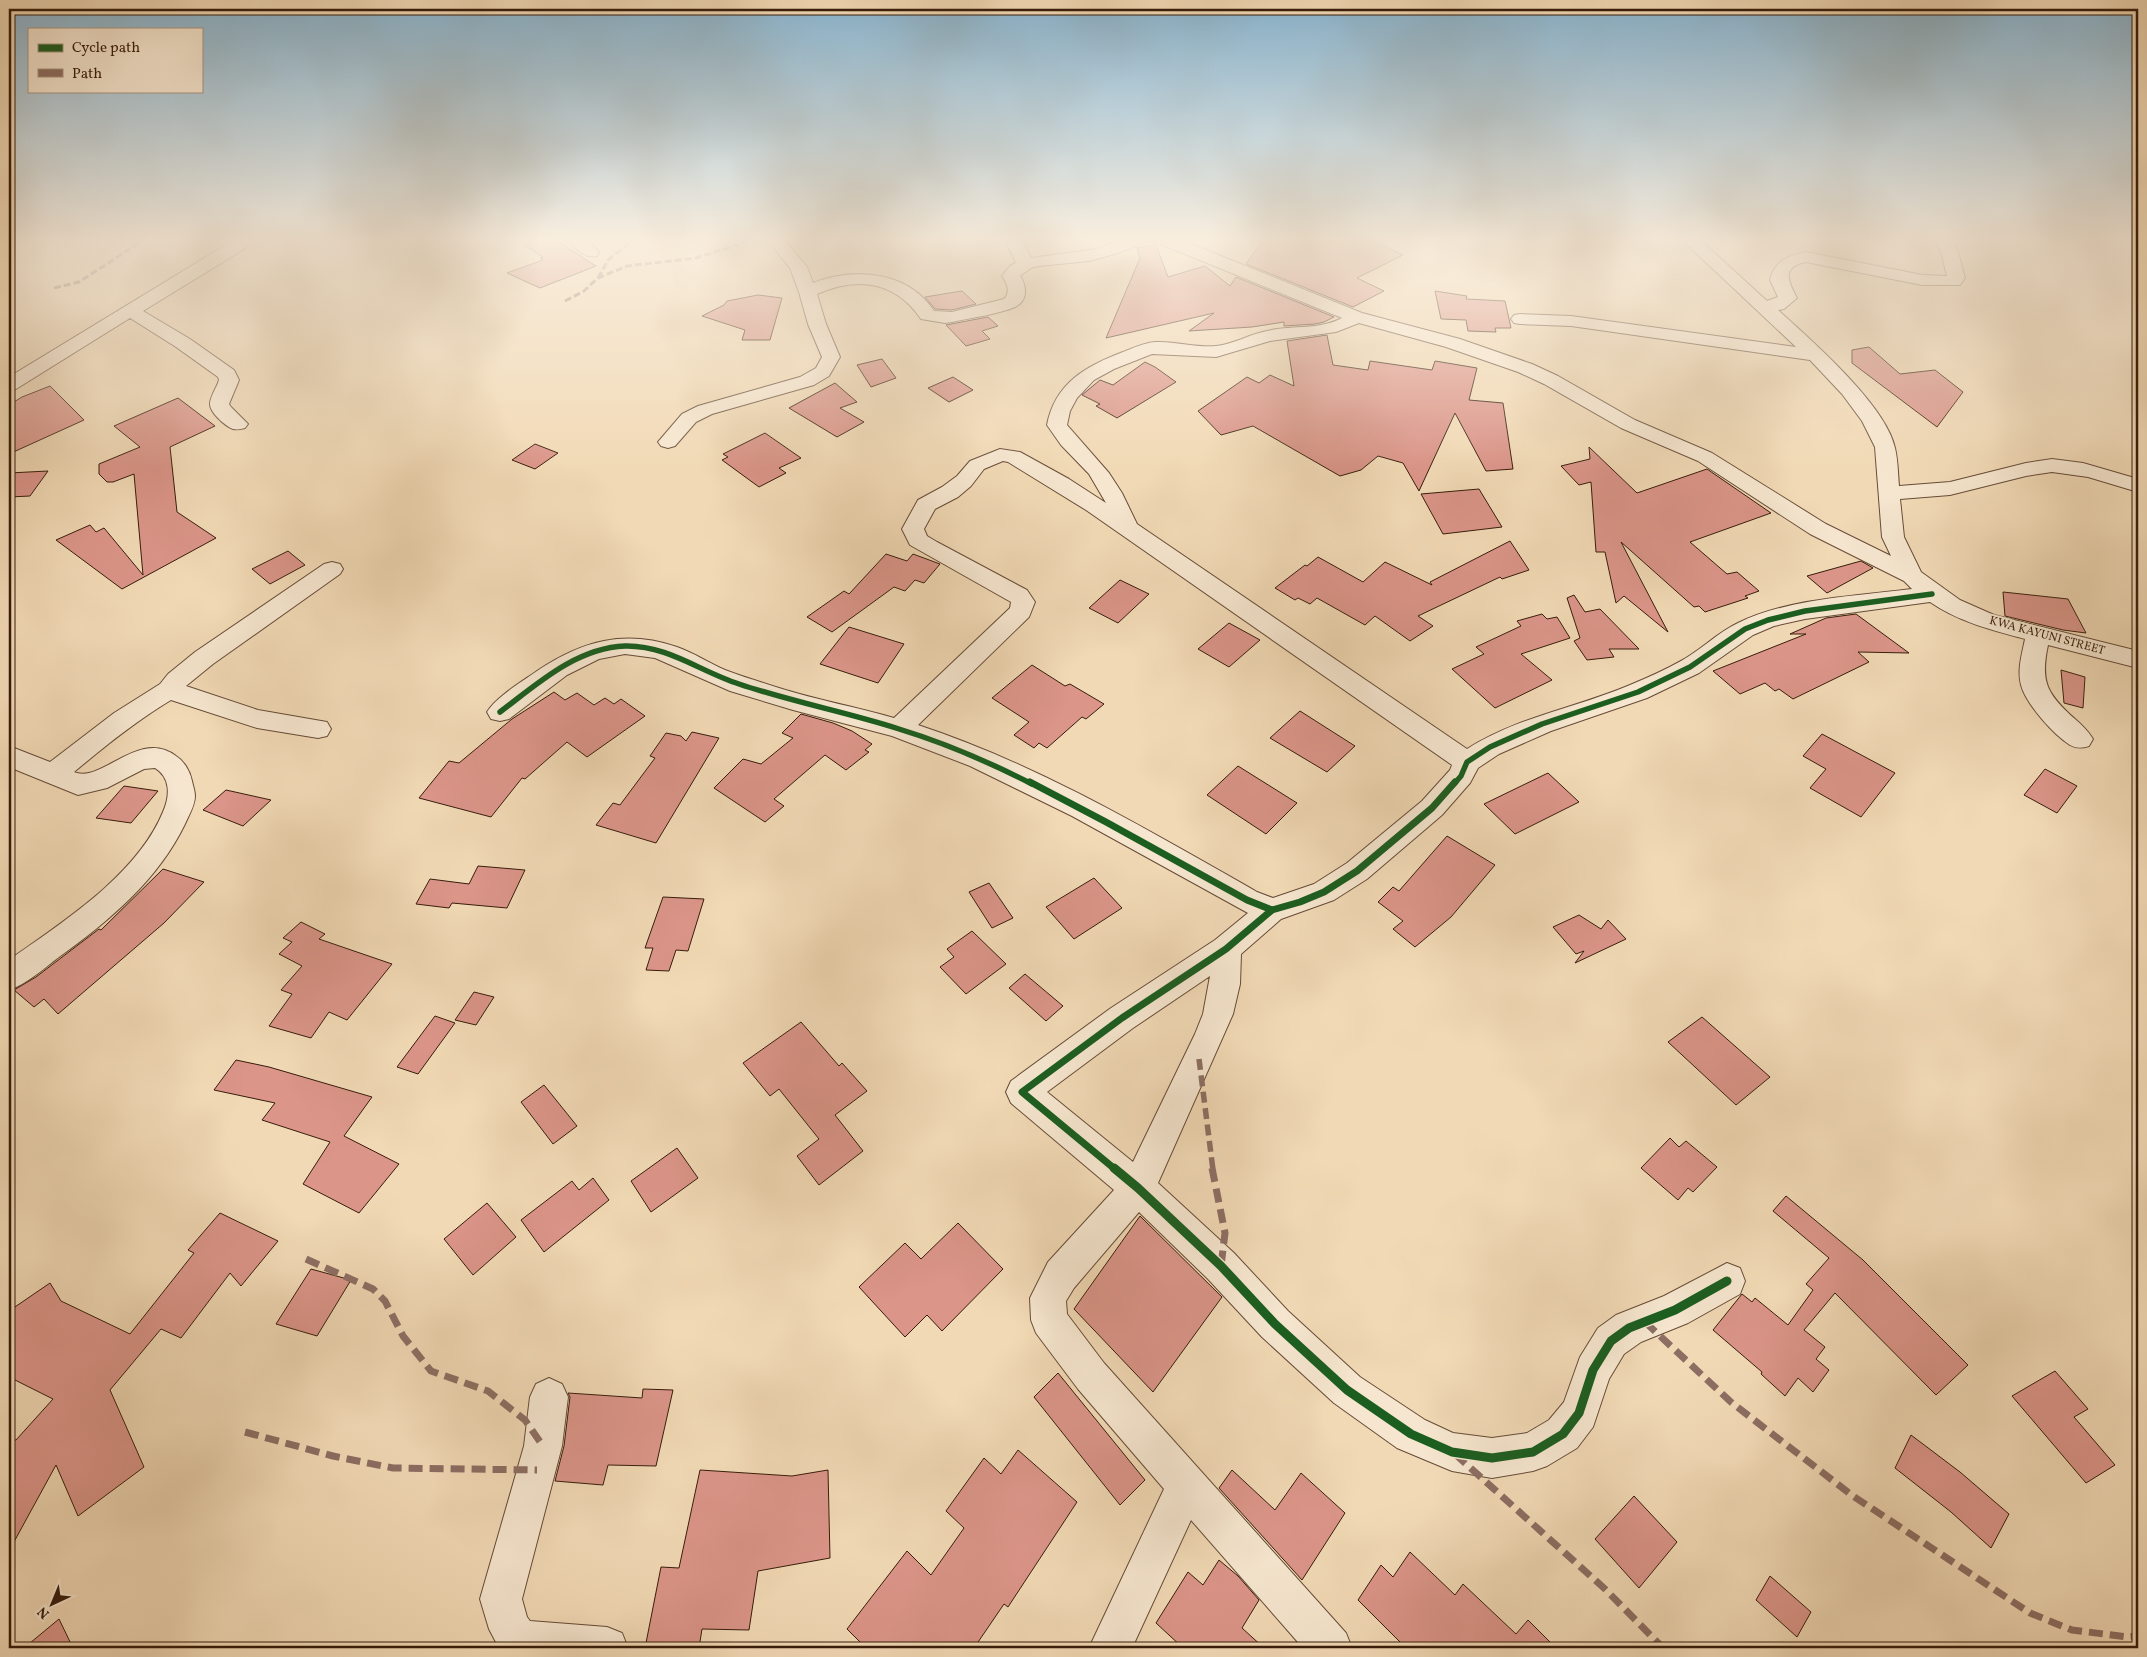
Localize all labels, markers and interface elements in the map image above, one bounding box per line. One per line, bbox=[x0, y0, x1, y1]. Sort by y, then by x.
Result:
legend bbox=[28, 28, 202, 92]
text: Cycle path bbox=[72, 38, 140, 59]
text: Path bbox=[72, 64, 102, 85]
street label: KWA KAYUNI STREET bbox=[1987, 613, 2107, 659]
north arrow bbox=[28, 1580, 78, 1630]
text: N bbox=[34, 1602, 54, 1623]

